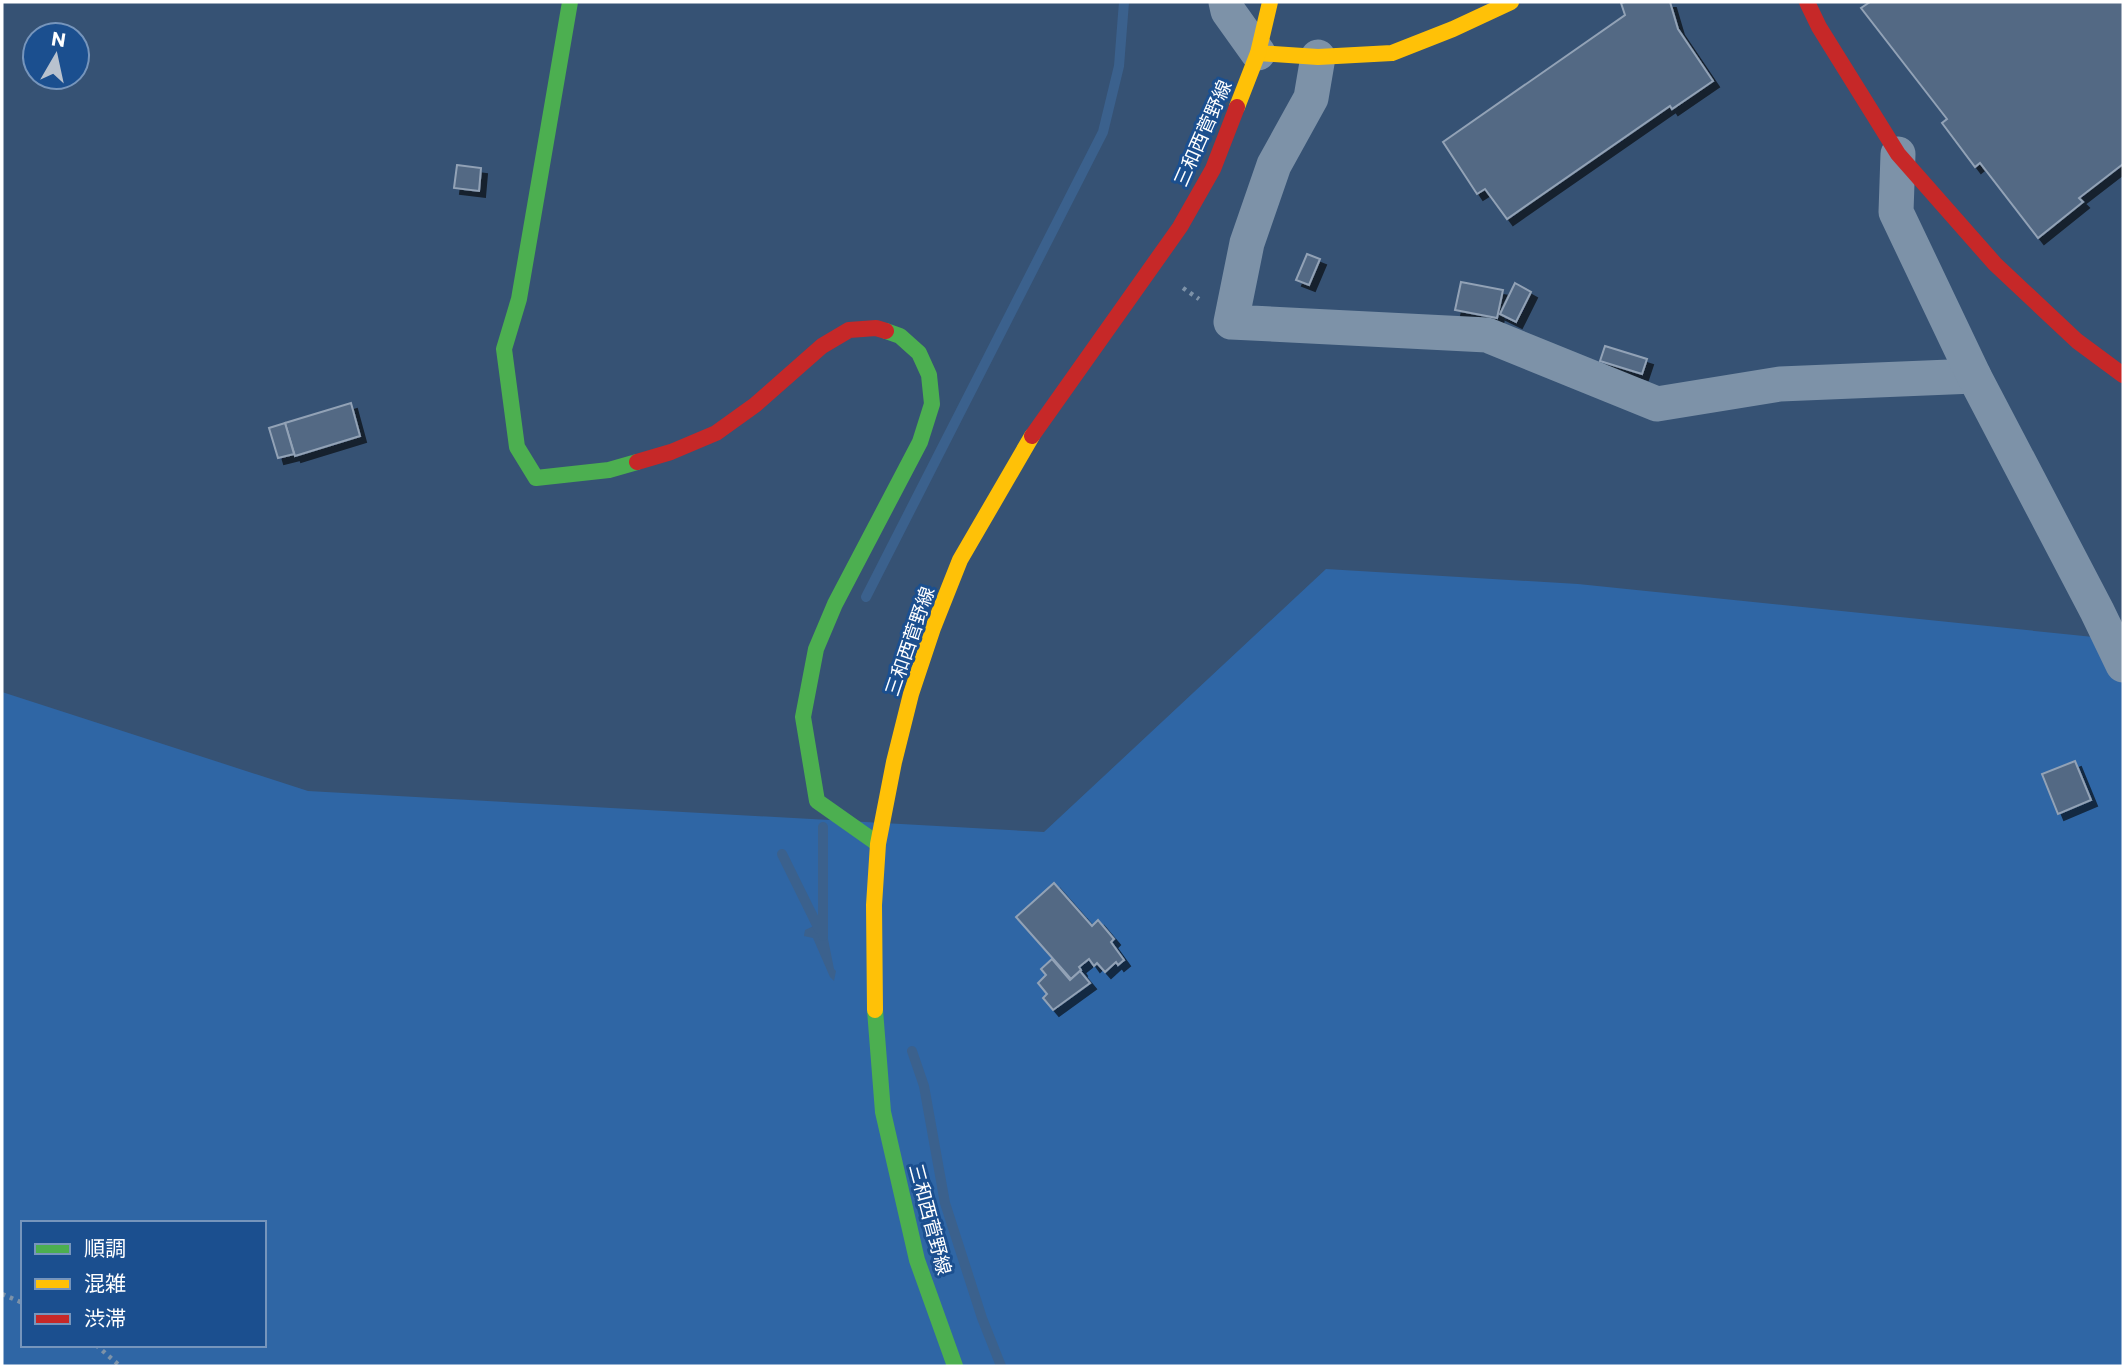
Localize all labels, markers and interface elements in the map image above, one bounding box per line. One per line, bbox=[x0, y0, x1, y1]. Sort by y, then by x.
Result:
north arrow bbox=[21, 21, 91, 91]
text: N bbox=[50, 26, 68, 51]
street label: 三和西菅野線 bbox=[1168, 76, 1236, 190]
street label: 三和西菅野線 bbox=[880, 583, 938, 699]
street label: 三和西菅野線 bbox=[905, 1161, 957, 1277]
legend bbox=[21, 1221, 266, 1347]
text: 順調 bbox=[84, 1235, 126, 1260]
text: 混雑 bbox=[84, 1270, 126, 1295]
text: 渋滞 bbox=[84, 1305, 126, 1330]

